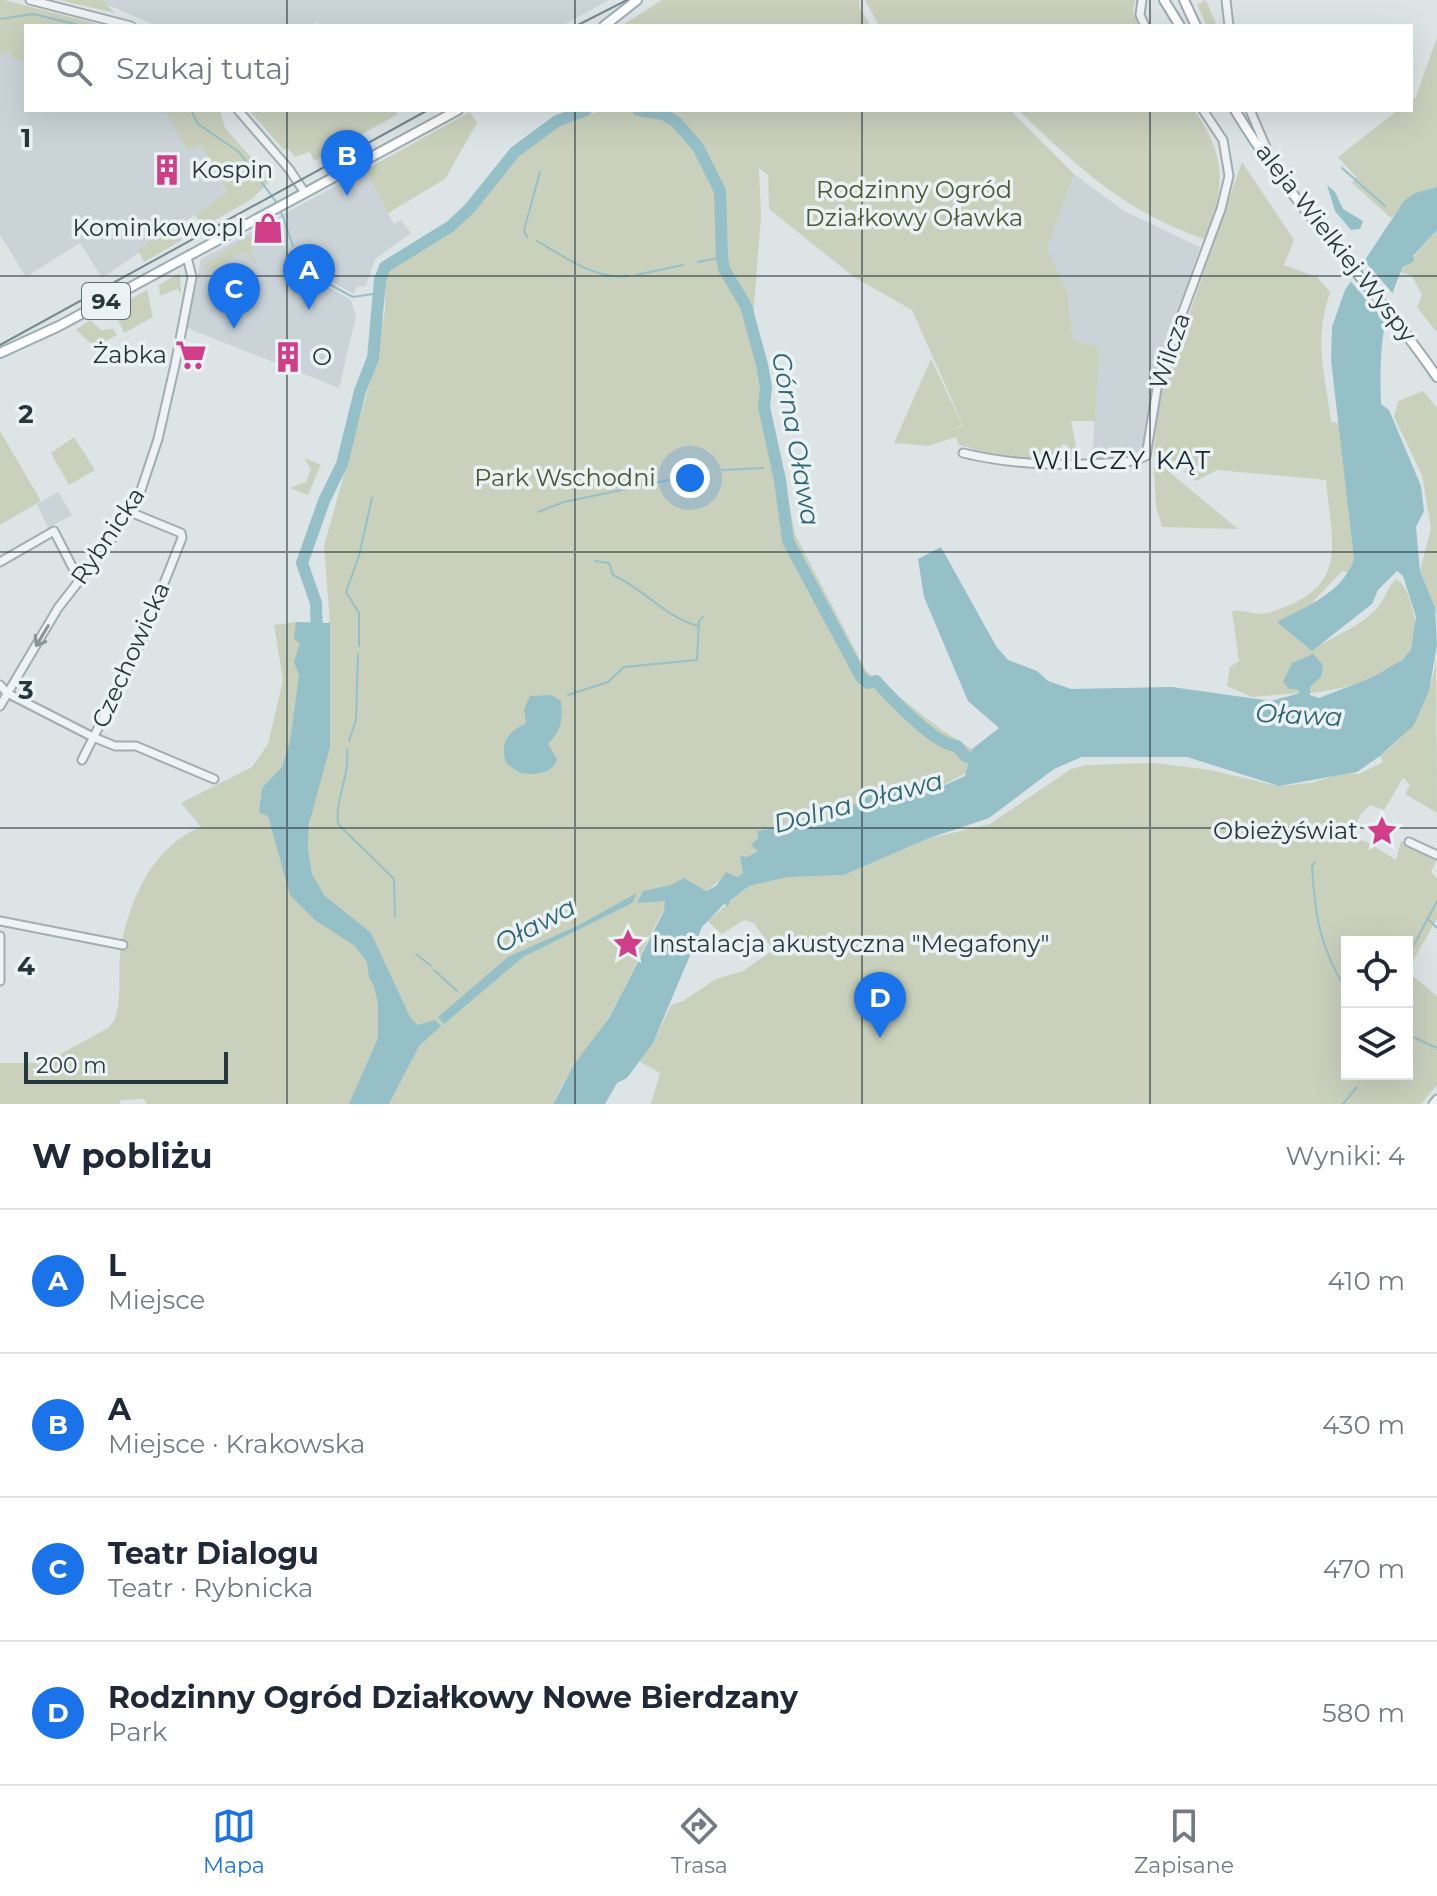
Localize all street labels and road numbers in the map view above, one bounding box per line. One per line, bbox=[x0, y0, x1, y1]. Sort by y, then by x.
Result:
street label: aleja Wielkiej Wyspy bbox=[1250, 138, 1423, 348]
road number: 94 bbox=[82, 283, 130, 319]
street label: Wilcza bbox=[1143, 309, 1196, 393]
street label: Rybnicka bbox=[65, 482, 151, 590]
street label: Czechowicka bbox=[85, 577, 176, 732]

